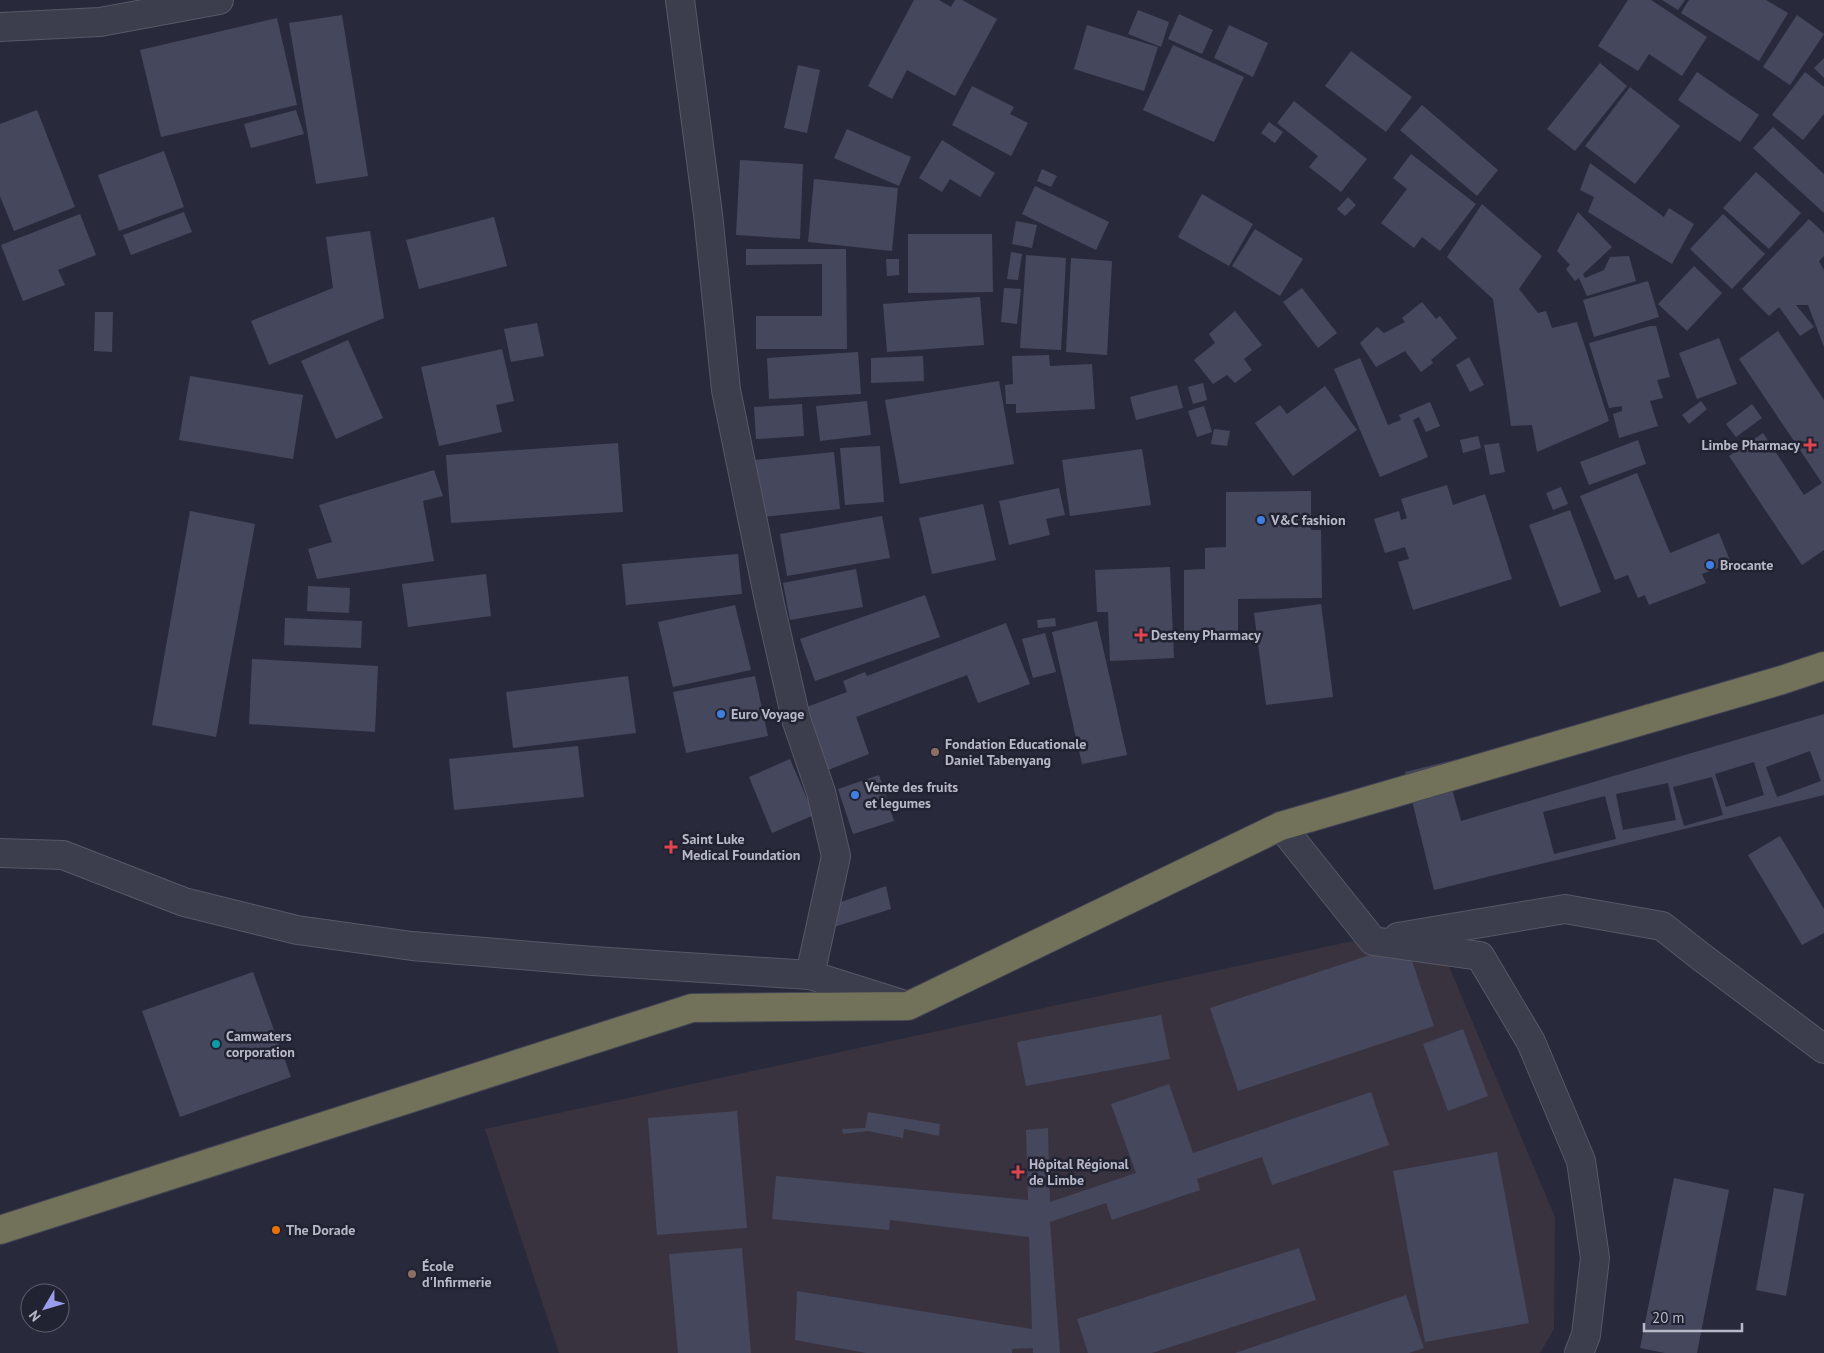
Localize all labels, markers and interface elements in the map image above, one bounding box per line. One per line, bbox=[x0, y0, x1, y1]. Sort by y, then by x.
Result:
place label: Limbe Pharmacy bbox=[1701, 436, 1800, 454]
marker: Limbe Pharmacy bbox=[1804, 439, 1816, 451]
place label: V&C fashion bbox=[1270, 511, 1346, 529]
marker: V&C fashion bbox=[1255, 514, 1267, 526]
place label: Brocante bbox=[1720, 556, 1773, 574]
marker: Brocante bbox=[1704, 559, 1716, 571]
place label: Desteny Pharmacy bbox=[1151, 626, 1261, 644]
marker: Desteny Pharmacy bbox=[1135, 629, 1147, 641]
place label: Euro Voyage bbox=[731, 705, 804, 723]
marker: Euro Voyage bbox=[715, 708, 727, 720]
place label: Fondation Educationale Daniel Tabenyang bbox=[945, 735, 1086, 769]
marker: Fondation Educationale Daniel Tabenyang bbox=[929, 746, 941, 758]
place label: Vente des fruits et legumes bbox=[864, 778, 958, 812]
marker: Vente des fruits et legumes bbox=[849, 789, 861, 801]
place label: Saint Luke Medical Foundation bbox=[682, 830, 800, 864]
marker: Saint Luke Medical Foundation bbox=[664, 840, 678, 854]
place label: Camwaters corporation bbox=[226, 1027, 295, 1061]
marker: Camwaters corporation bbox=[210, 1038, 222, 1050]
place label: Hôpital Régional de Limbe bbox=[1029, 1155, 1130, 1189]
marker: Hôpital Régional de Limbe bbox=[1011, 1165, 1025, 1179]
place label: The Dorade bbox=[286, 1221, 355, 1239]
marker: The Dorade bbox=[270, 1224, 282, 1236]
place label: École d'Infirmerie bbox=[422, 1257, 492, 1291]
marker: École d'Infirmerie bbox=[406, 1268, 418, 1280]
north arrow bbox=[20, 1283, 70, 1333]
scale bar bbox=[1644, 1300, 1742, 1332]
text: N bbox=[25, 1307, 45, 1325]
text: 20 m bbox=[1652, 1308, 1685, 1327]

